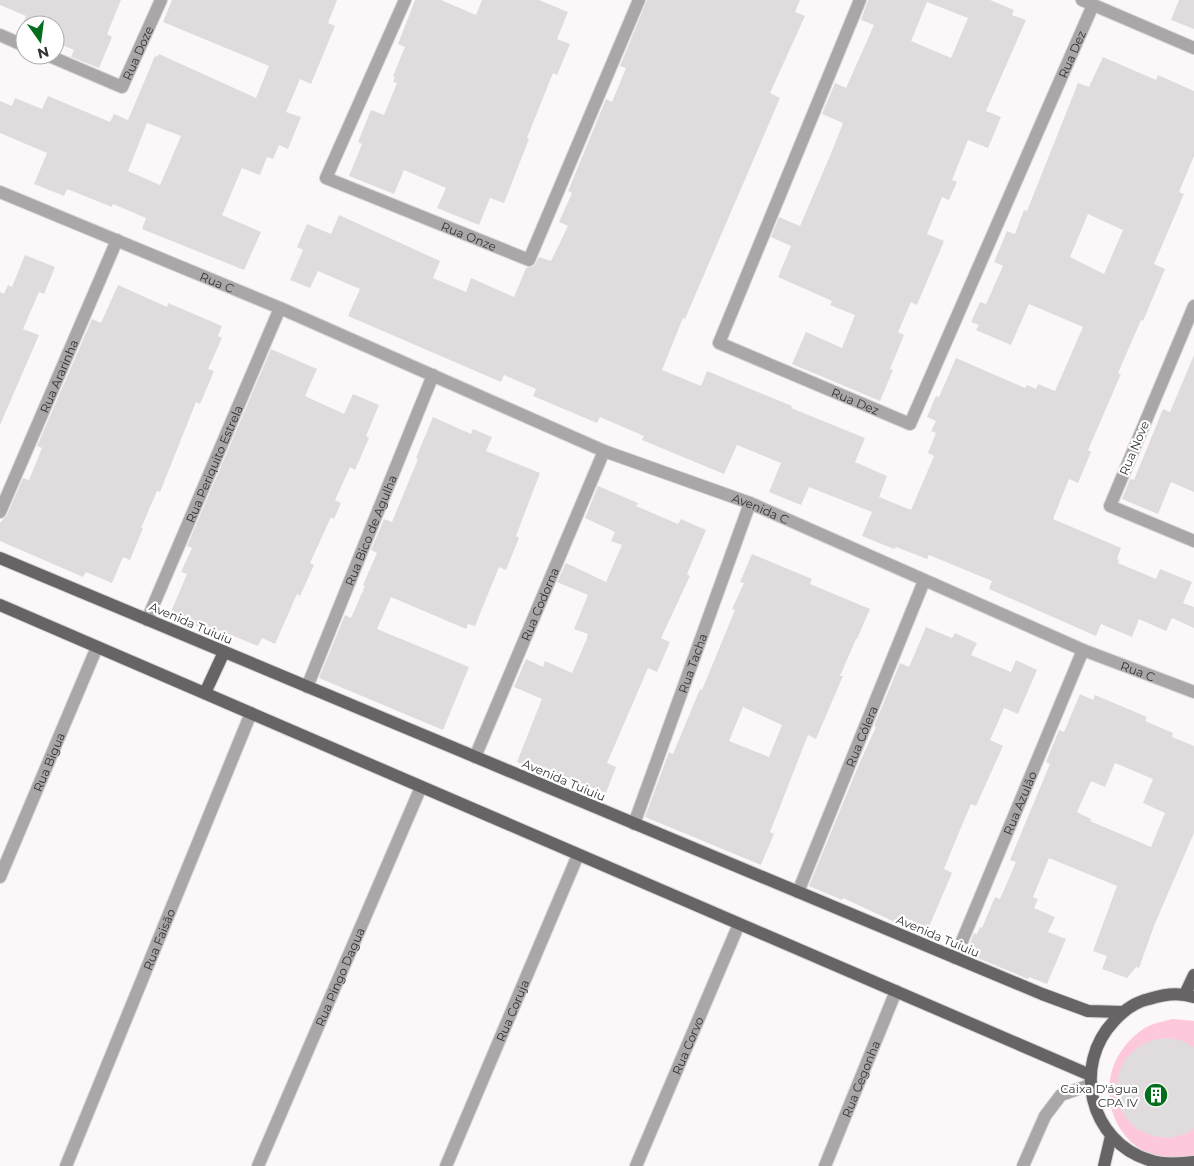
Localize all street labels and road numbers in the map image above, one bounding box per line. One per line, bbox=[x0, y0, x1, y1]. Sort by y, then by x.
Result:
street label: Rua Doze bbox=[119, 23, 156, 82]
street label: Rua Dez bbox=[1055, 28, 1089, 80]
street label: Rua Onze bbox=[439, 218, 499, 254]
street label: Rua C bbox=[198, 268, 237, 296]
street label: Rua Ararinha bbox=[36, 337, 81, 415]
street label: Rua Dez bbox=[829, 384, 881, 418]
street label: Rua Periquito Estrela bbox=[182, 403, 245, 525]
street label: Rua Nove bbox=[1116, 419, 1152, 477]
street label: Rua Bico de Agulha bbox=[341, 473, 399, 588]
street label: Avenida C bbox=[730, 490, 792, 527]
street label: Rua Codorna bbox=[517, 565, 562, 643]
street label: Avenida Tuiuiu bbox=[147, 599, 235, 647]
street label: Rua Tacha bbox=[674, 631, 710, 695]
street label: Rua C bbox=[1119, 658, 1158, 684]
street label: Rua Cólera bbox=[842, 703, 880, 769]
street label: Rua Bigua bbox=[29, 730, 68, 794]
street label: Avenida Tuiuiu bbox=[520, 756, 608, 804]
street label: Rua Azulão bbox=[1000, 769, 1039, 837]
street label: Rua Faisão bbox=[139, 906, 178, 972]
street label: Avenida Tuiuiu bbox=[894, 912, 982, 960]
street label: Rua Pingo Dagua bbox=[311, 925, 367, 1029]
street label: Rua Coruja bbox=[492, 977, 532, 1044]
street label: Rua Corvo bbox=[668, 1014, 706, 1077]
street label: Rua Cegonha bbox=[838, 1038, 883, 1120]

